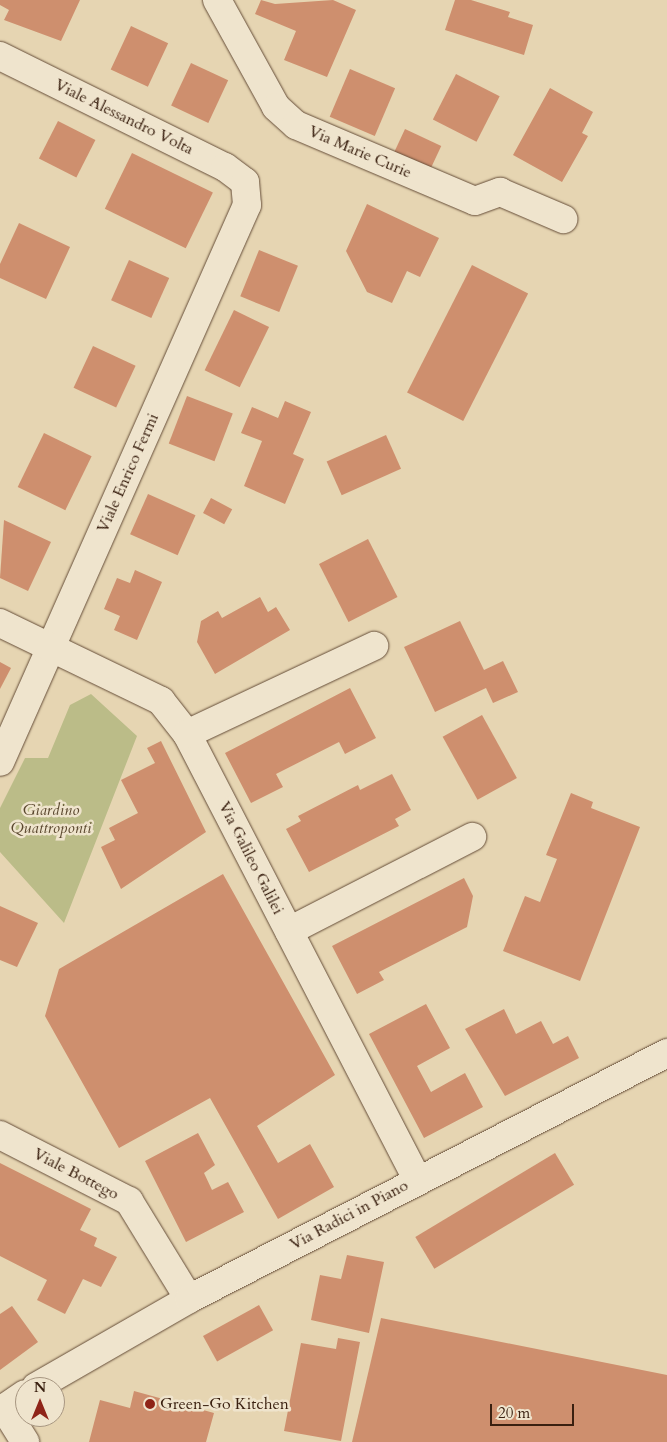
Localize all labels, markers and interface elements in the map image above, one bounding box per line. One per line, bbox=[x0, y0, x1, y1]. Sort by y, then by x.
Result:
street label: Viale Alessandro Volta bbox=[51, 75, 197, 159]
street label: Via Marie Curie bbox=[306, 122, 414, 182]
street label: Viale Enrico Fermi bbox=[93, 410, 163, 536]
street label: Via Galileo Galilei bbox=[214, 798, 288, 918]
park label: Giardino Quattroponti bbox=[11, 800, 91, 838]
street label: Viale Bottego bbox=[30, 1144, 122, 1204]
street label: Via Radici in Piano bbox=[287, 1176, 411, 1254]
north arrow bbox=[15, 1377, 65, 1427]
text: N bbox=[34, 1378, 46, 1397]
place label: Green-Go Kitchen bbox=[160, 1394, 289, 1414]
scale bar bbox=[492, 1394, 576, 1426]
marker: Green-Go Kitchen bbox=[144, 1398, 156, 1410]
text: 20 m bbox=[498, 1403, 530, 1423]

